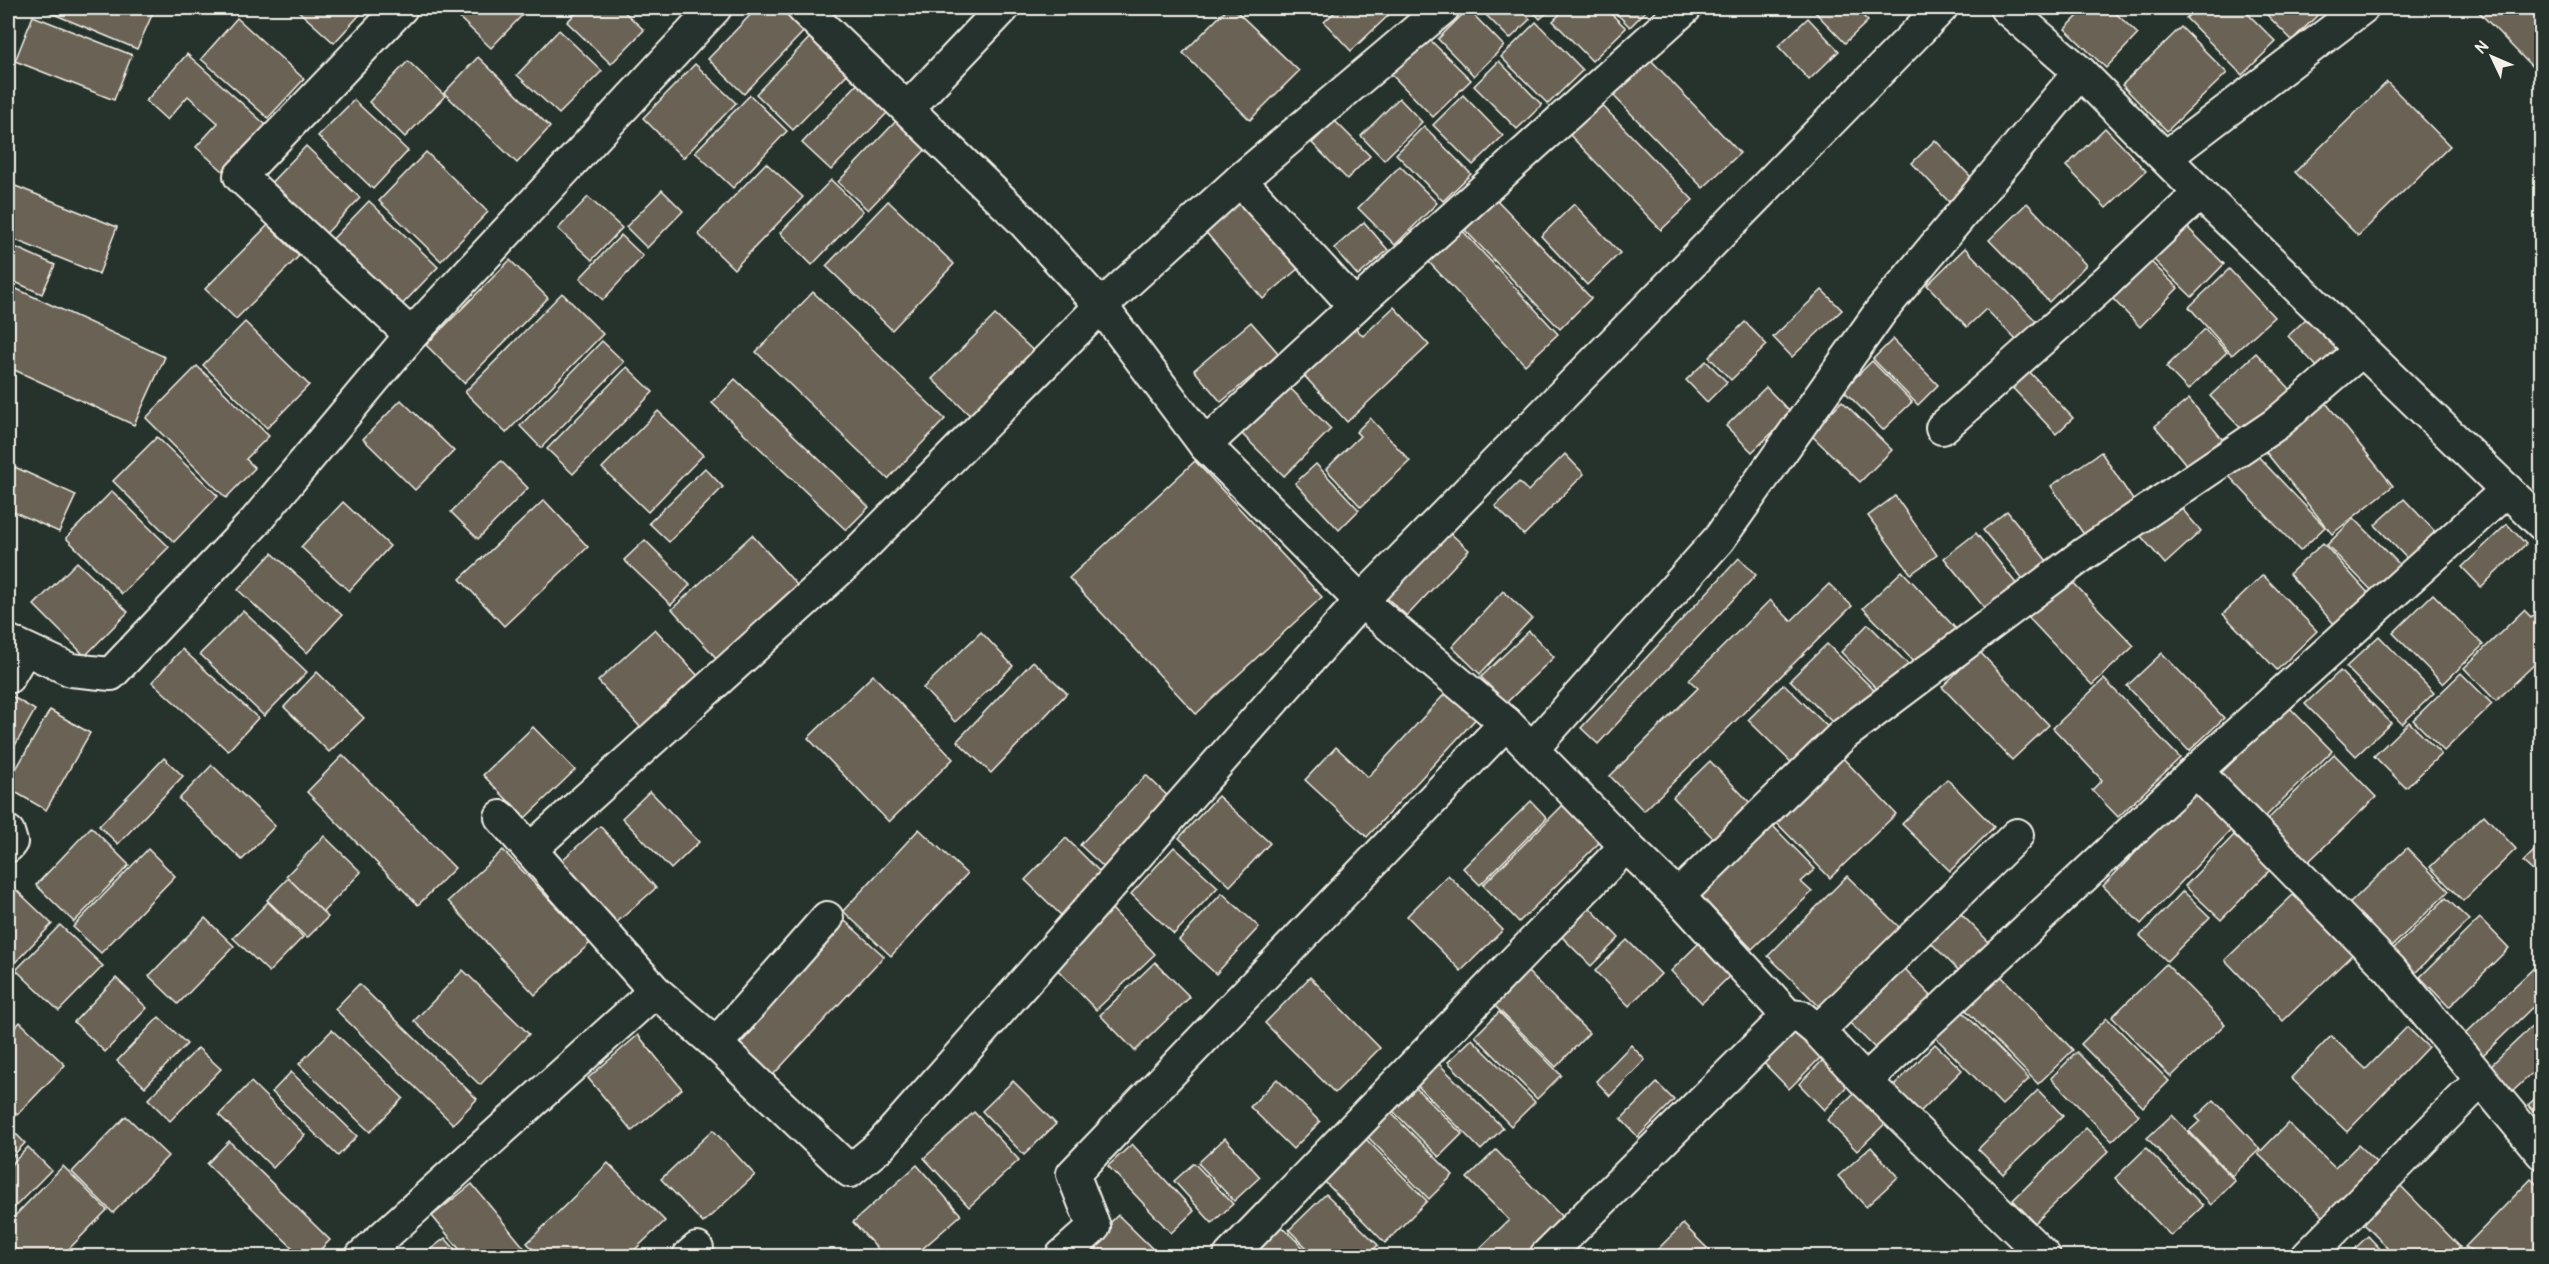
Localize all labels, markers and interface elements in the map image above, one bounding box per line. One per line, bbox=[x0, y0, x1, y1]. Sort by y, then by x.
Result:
north arrow bbox=[2462, 27, 2522, 87]
text: N bbox=[2471, 36, 2493, 58]

